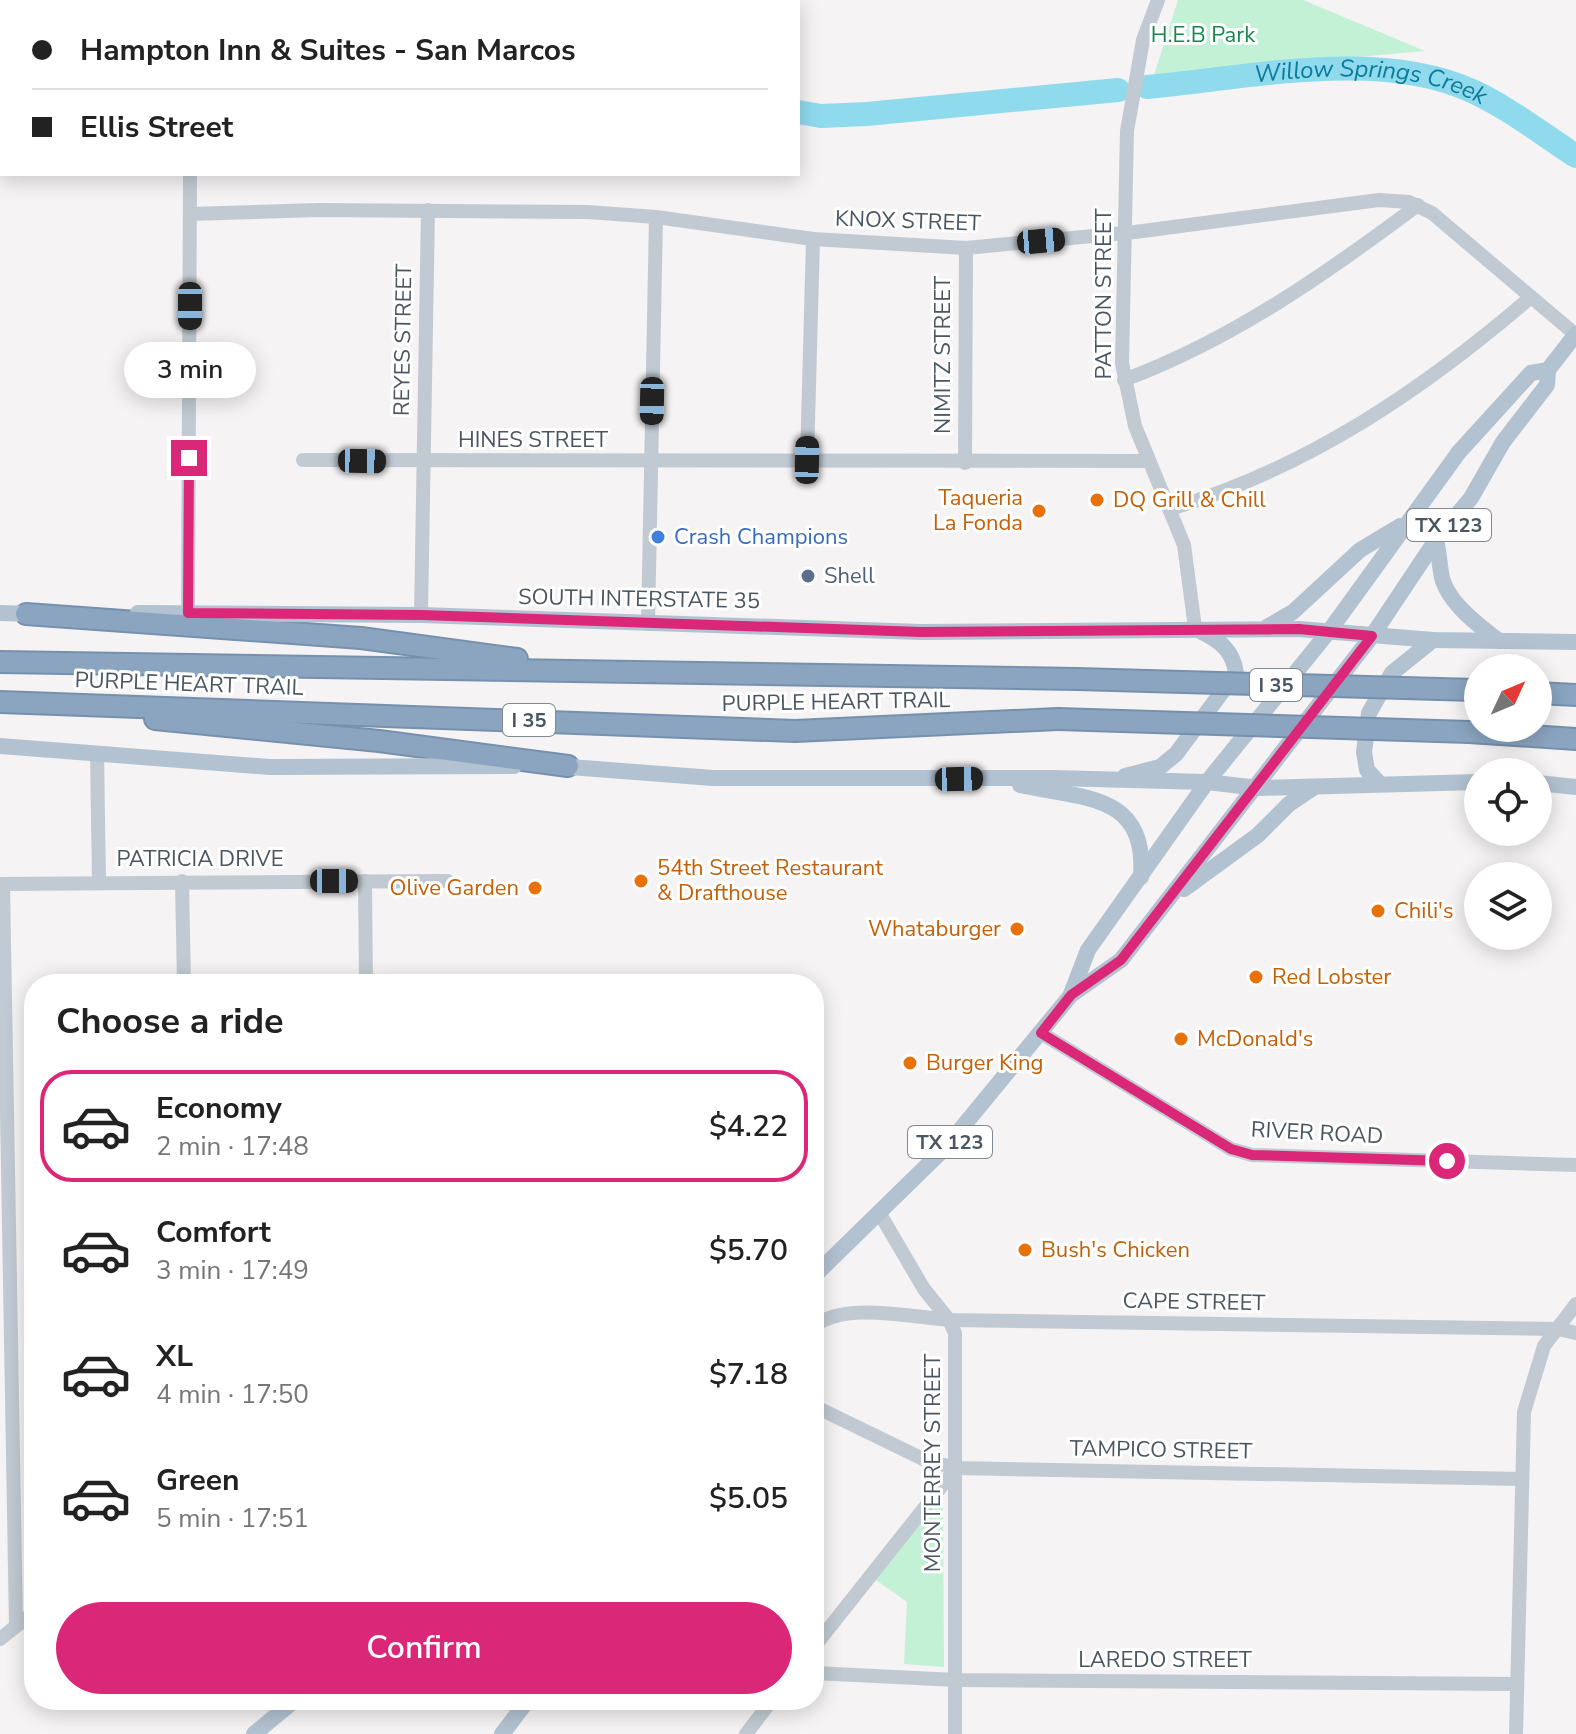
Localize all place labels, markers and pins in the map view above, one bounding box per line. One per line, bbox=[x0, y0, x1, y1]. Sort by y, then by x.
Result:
place label: Taqueria La Fonda bbox=[933, 483, 1023, 538]
place label: DQ Grill & Chill bbox=[1113, 485, 1266, 515]
marker: DQ Grill & Chill bbox=[1088, 491, 1106, 509]
marker: Taqueria La Fonda bbox=[1030, 502, 1048, 520]
place label: Crash Champions bbox=[674, 522, 848, 552]
marker: Crash Champions bbox=[649, 528, 667, 546]
place label: Shell bbox=[824, 561, 875, 591]
marker: Shell bbox=[799, 567, 817, 585]
place label: 54th Street Restaurant & Drafthouse bbox=[657, 853, 883, 908]
marker: 54th Street Restaurant & Drafthouse bbox=[632, 872, 650, 890]
place label: Olive Garden bbox=[390, 873, 519, 903]
marker: Olive Garden bbox=[526, 879, 544, 897]
place label: Chili's bbox=[1394, 896, 1453, 926]
marker: Chili's bbox=[1369, 902, 1387, 920]
place label: Whataburger bbox=[868, 914, 1001, 944]
marker: Whataburger bbox=[1008, 920, 1026, 938]
place label: Red Lobster bbox=[1272, 962, 1391, 992]
marker: Red Lobster bbox=[1247, 968, 1265, 986]
place label: McDonald's bbox=[1197, 1024, 1313, 1054]
marker: McDonald's bbox=[1172, 1030, 1190, 1048]
place label: Burger King bbox=[926, 1048, 1043, 1078]
marker: Burger King bbox=[901, 1054, 919, 1072]
place label: Bush's Chicken bbox=[1041, 1235, 1190, 1265]
marker: Bush's Chicken bbox=[1016, 1241, 1034, 1259]

